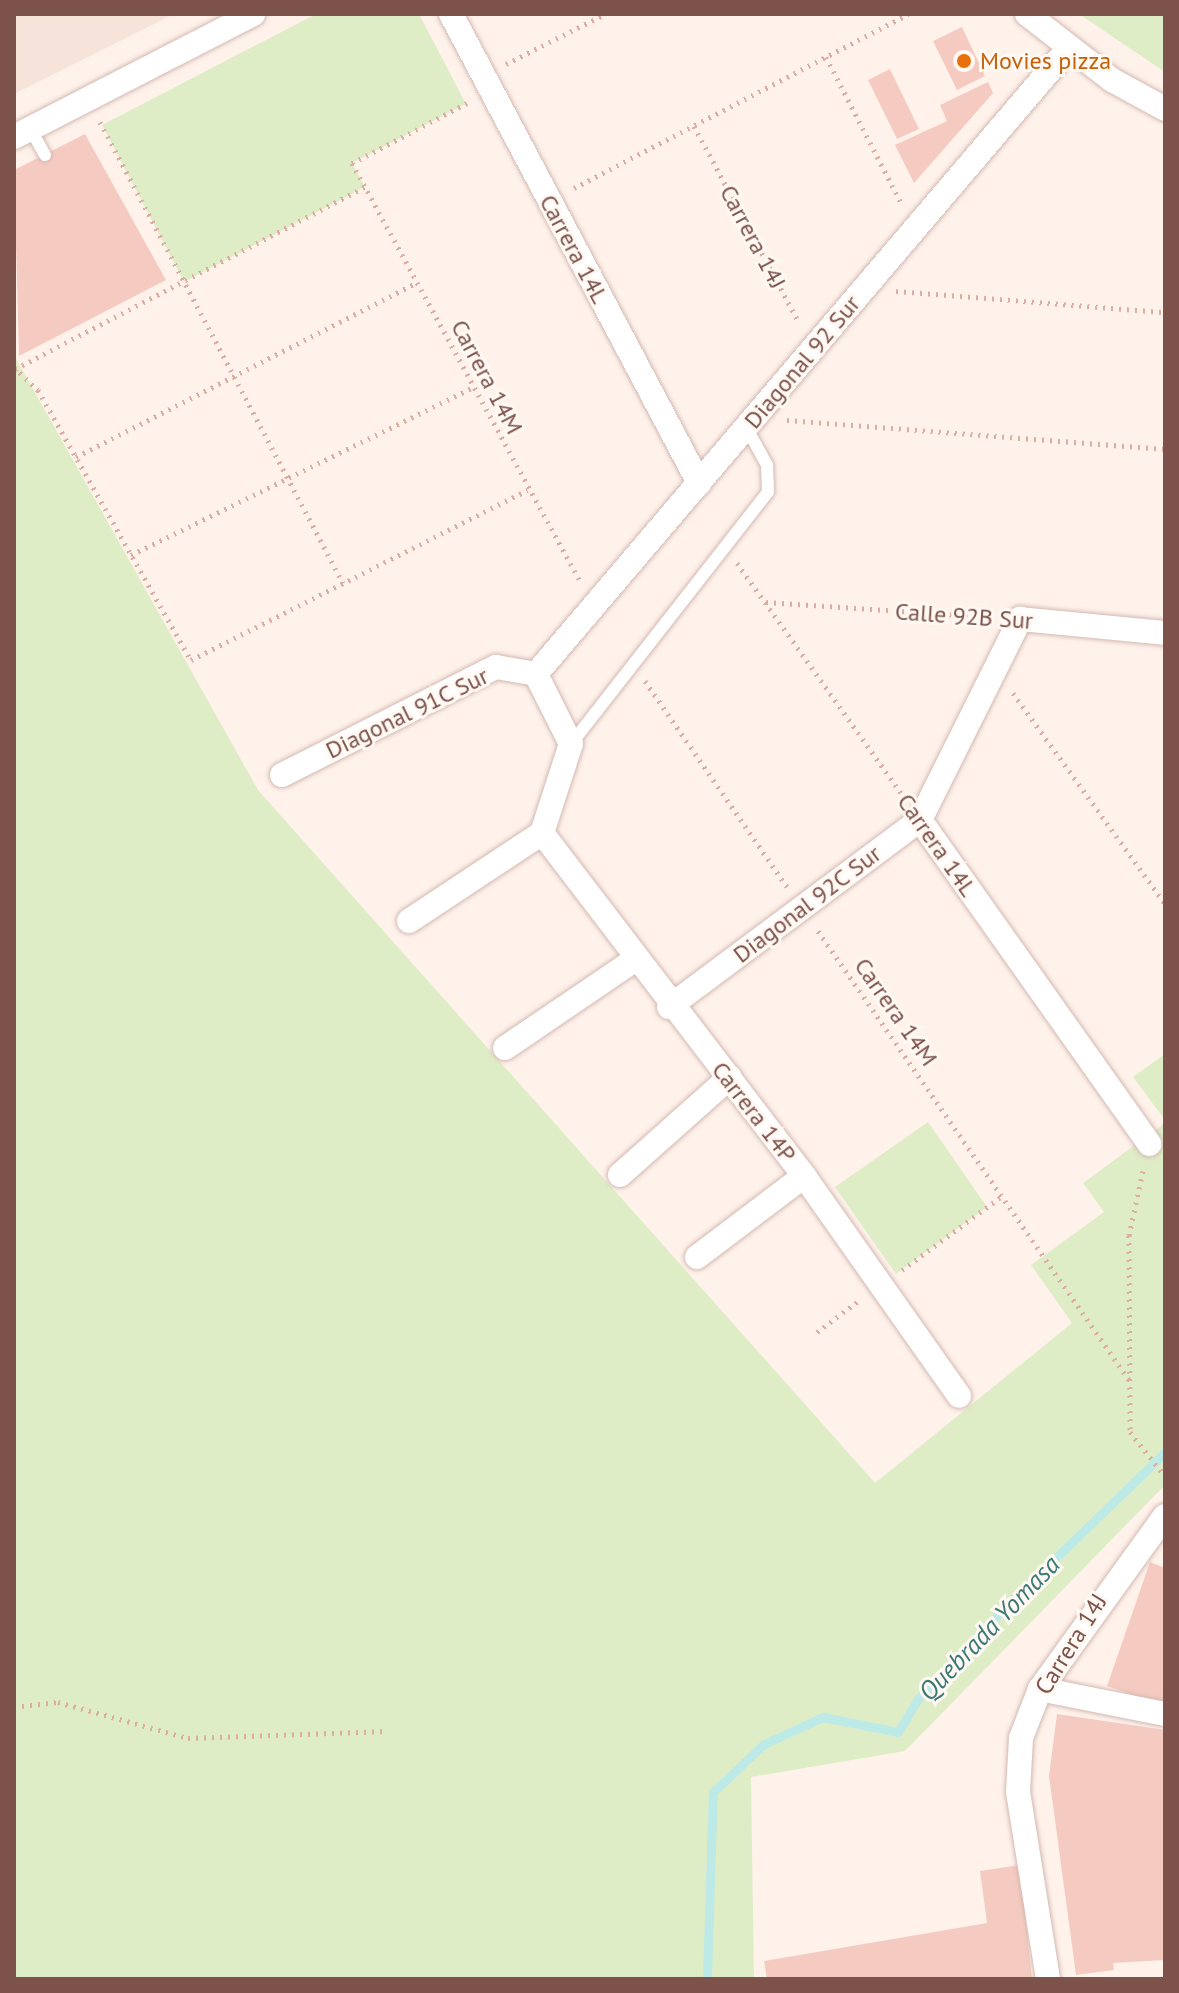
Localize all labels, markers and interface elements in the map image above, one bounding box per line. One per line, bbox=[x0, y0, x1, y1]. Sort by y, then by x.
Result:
place label: Movies pizza bbox=[980, 47, 1111, 75]
marker: Movies pizza bbox=[955, 52, 973, 70]
street label: Carrera 14J bbox=[714, 180, 792, 294]
street label: Carrera 14L bbox=[533, 190, 615, 308]
street label: Diagonal 92 Sur bbox=[738, 290, 866, 434]
street label: Carrera 14M bbox=[445, 315, 529, 439]
street label: Calle 92B Sur bbox=[894, 597, 1034, 635]
street label: Diagonal 91C Sur bbox=[321, 661, 493, 765]
street label: Carrera 14L bbox=[891, 788, 983, 902]
street label: Diagonal 92C Sur bbox=[727, 839, 887, 969]
street label: Carrera 14M bbox=[848, 952, 944, 1072]
street label: Carrera 14P bbox=[706, 1056, 802, 1168]
water label: Quebrada Yomasa bbox=[912, 1549, 1066, 1707]
street label: Carrera 14J bbox=[1029, 1588, 1113, 1700]

